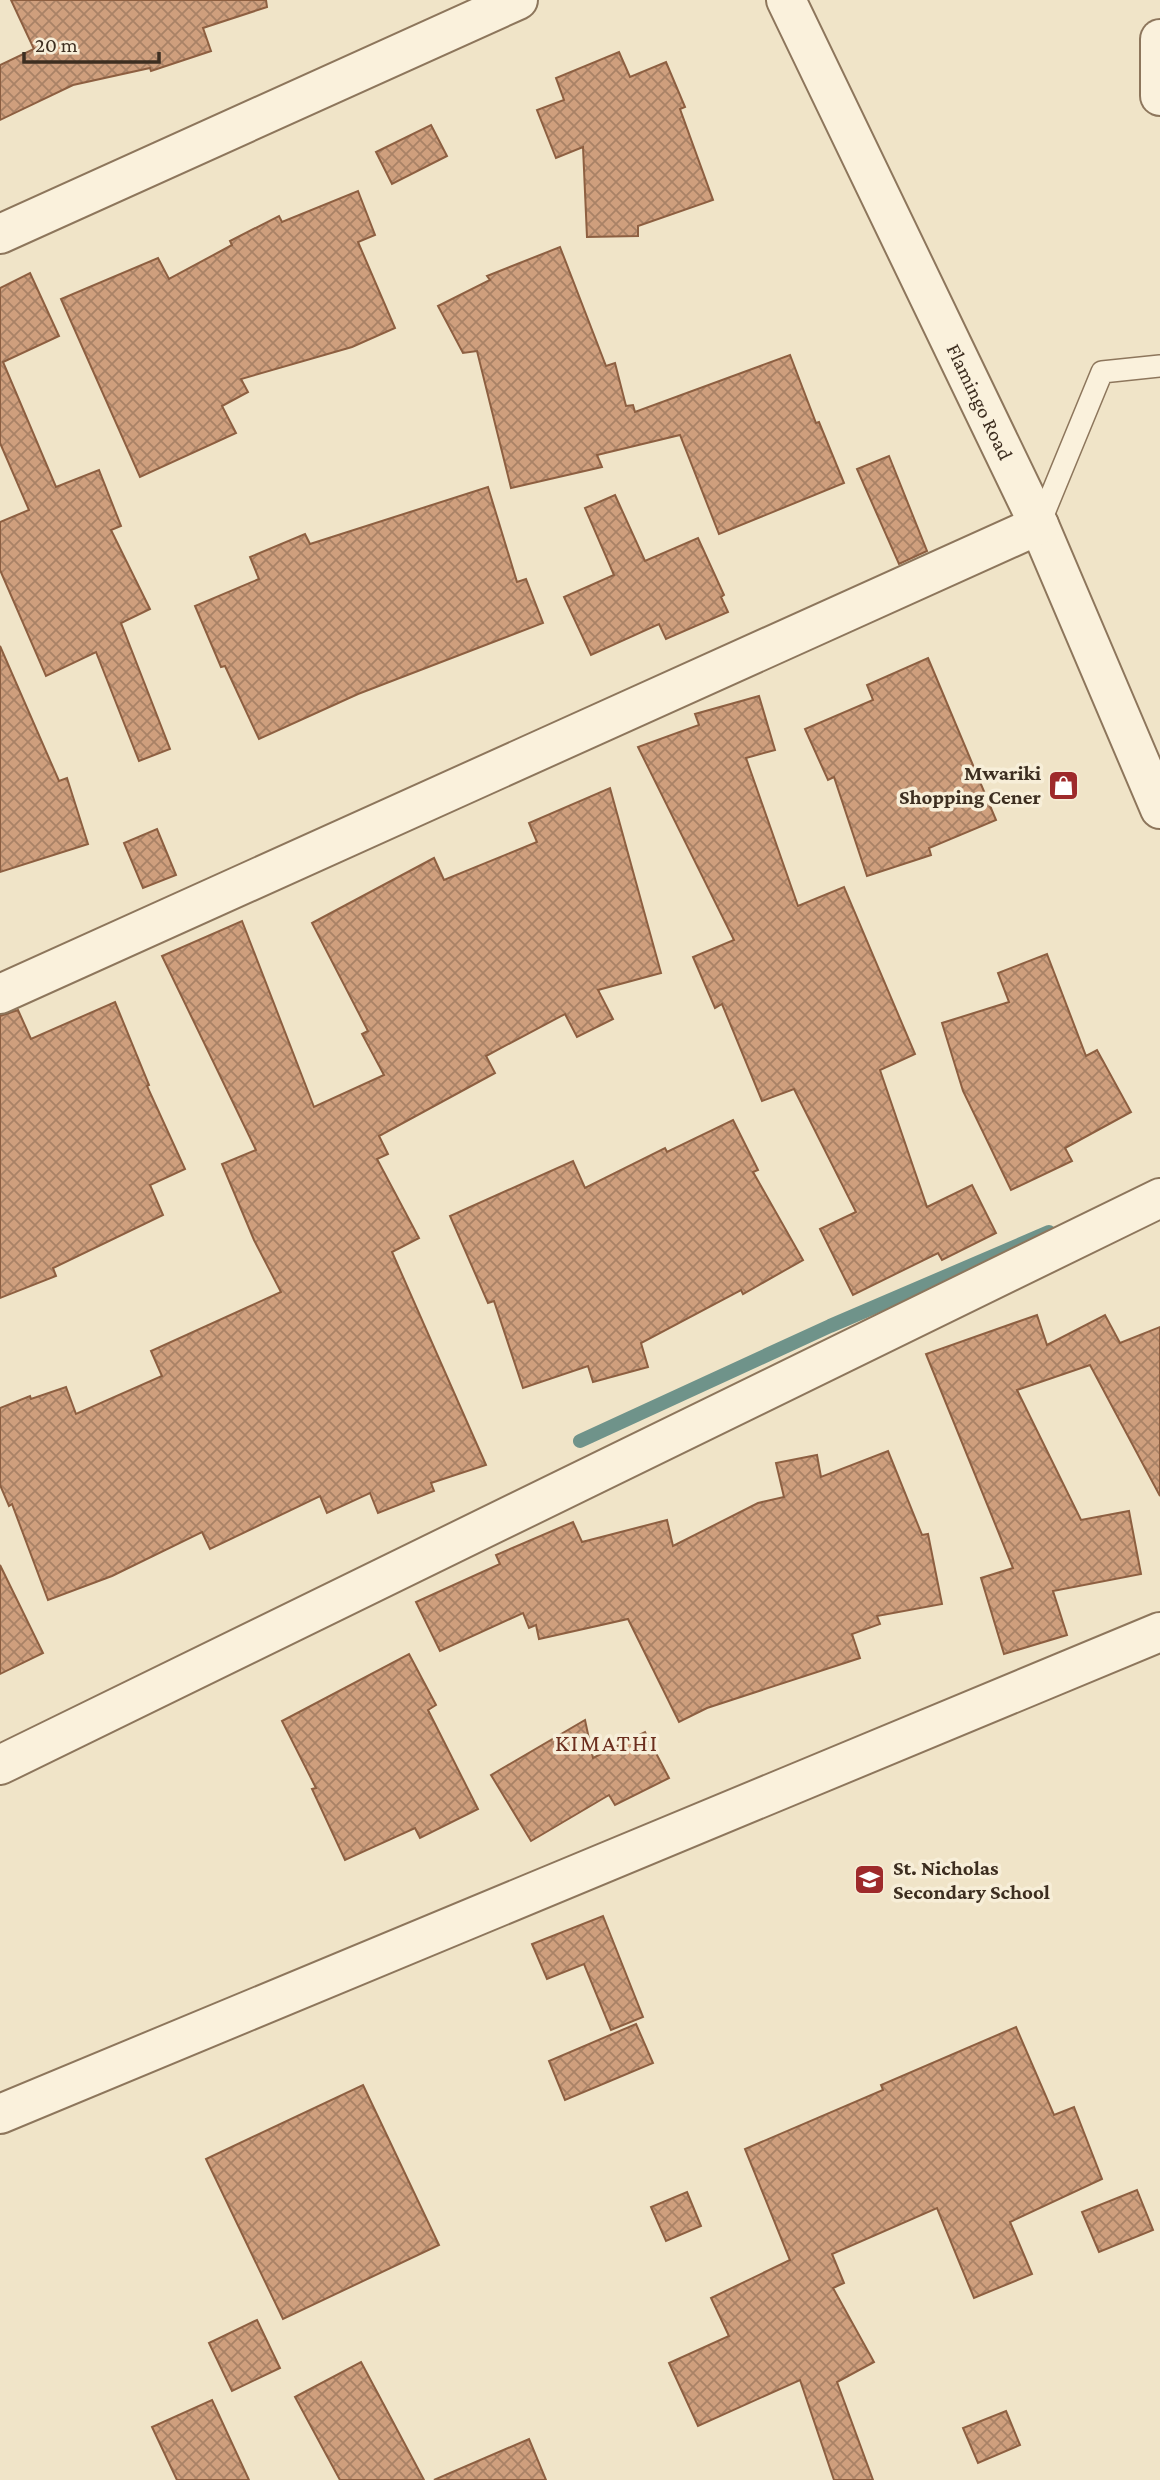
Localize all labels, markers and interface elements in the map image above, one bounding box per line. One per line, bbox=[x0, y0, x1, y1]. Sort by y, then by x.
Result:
scale bar bbox=[24, 21, 159, 65]
text: 20 m bbox=[35, 33, 78, 57]
street label: Flamingo Road bbox=[941, 340, 1018, 464]
place label: Mwariki Shopping Cener bbox=[899, 761, 1042, 809]
shop icon: Mwariki Shopping Cener bbox=[1047, 768, 1081, 802]
district label: KIMATHI bbox=[555, 1729, 659, 1756]
place label: St. Nicholas Secondary School bbox=[893, 1856, 1050, 1904]
school or university icon: St. Nicholas Secondary School bbox=[853, 1863, 887, 1897]

